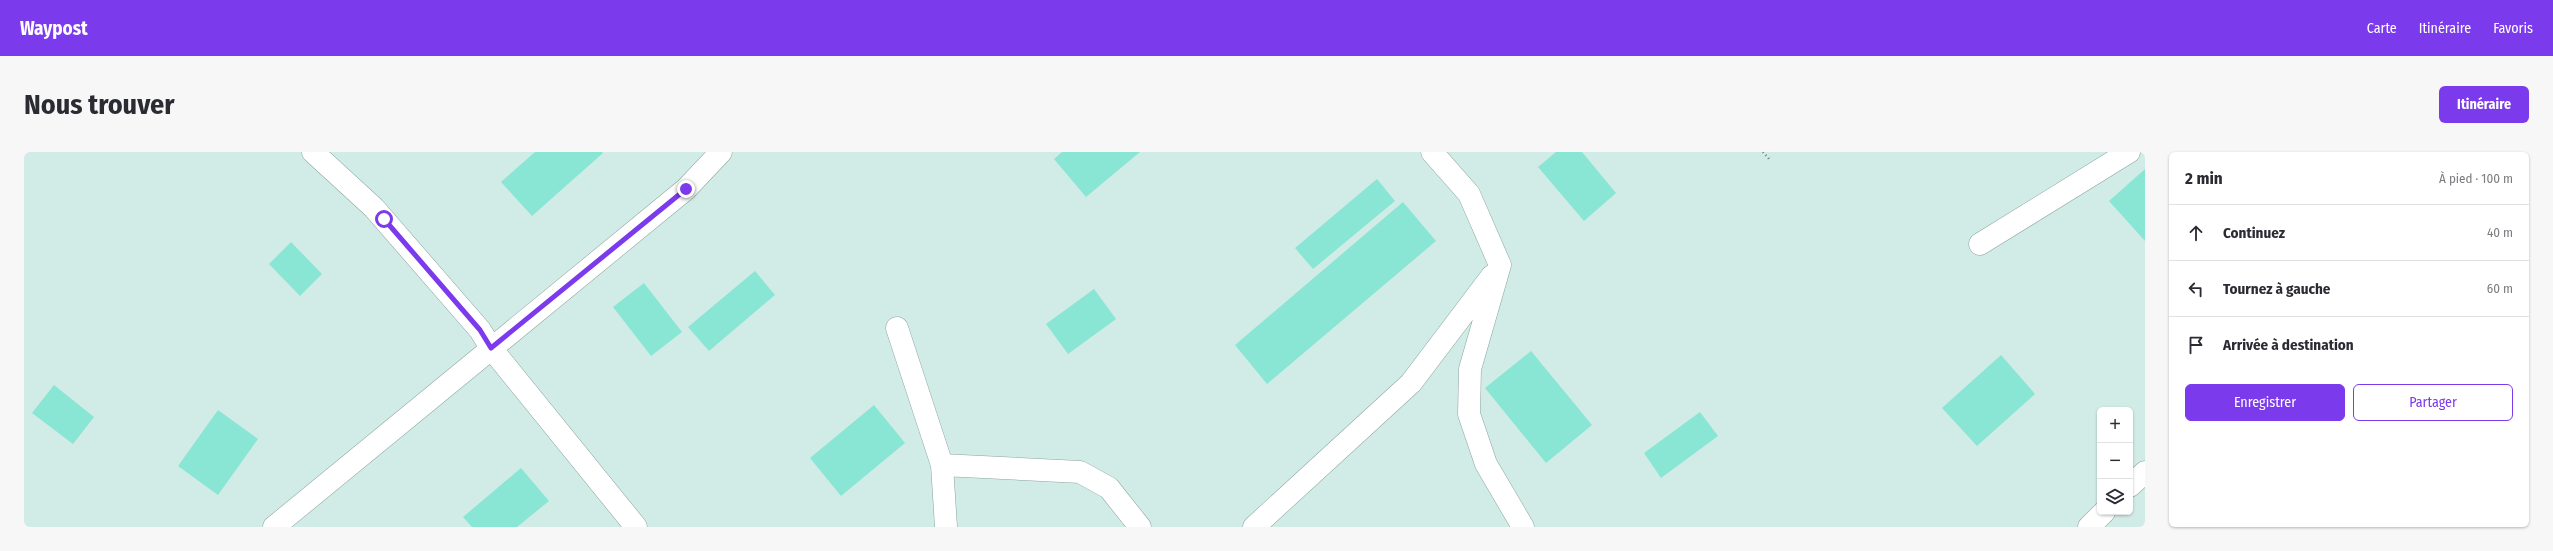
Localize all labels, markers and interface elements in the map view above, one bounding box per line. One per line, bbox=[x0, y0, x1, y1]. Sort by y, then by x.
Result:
text: Waypost bbox=[20, 17, 88, 40]
text: Carte bbox=[2367, 20, 2397, 37]
text: Itinéraire bbox=[2419, 20, 2471, 37]
text: Favoris bbox=[2493, 20, 2533, 37]
button: Itinéraire bbox=[2439, 86, 2529, 123]
text: Nous trouver bbox=[24, 88, 175, 121]
text: 2 min bbox=[2185, 168, 2223, 189]
text: À pied · 100 m bbox=[2439, 171, 2513, 186]
route end bbox=[677, 180, 695, 198]
route start bbox=[375, 210, 393, 228]
icon: ahead bbox=[2185, 222, 2207, 244]
text: Continuez bbox=[2223, 224, 2285, 242]
text: 40 m bbox=[2487, 225, 2513, 240]
icon: left bbox=[2185, 278, 2207, 300]
text: Tournez à gauche bbox=[2223, 280, 2330, 298]
text: 60 m bbox=[2487, 281, 2513, 296]
icon: arrive bbox=[2185, 334, 2207, 356]
text: Arrivée à destination bbox=[2223, 336, 2354, 354]
button: Enregistrer bbox=[2185, 384, 2345, 421]
button: Partager bbox=[2353, 384, 2513, 421]
map controls bbox=[2097, 407, 2133, 515]
button: + bbox=[2097, 407, 2133, 443]
button: − bbox=[2097, 443, 2133, 479]
button: layers bbox=[2097, 479, 2133, 515]

